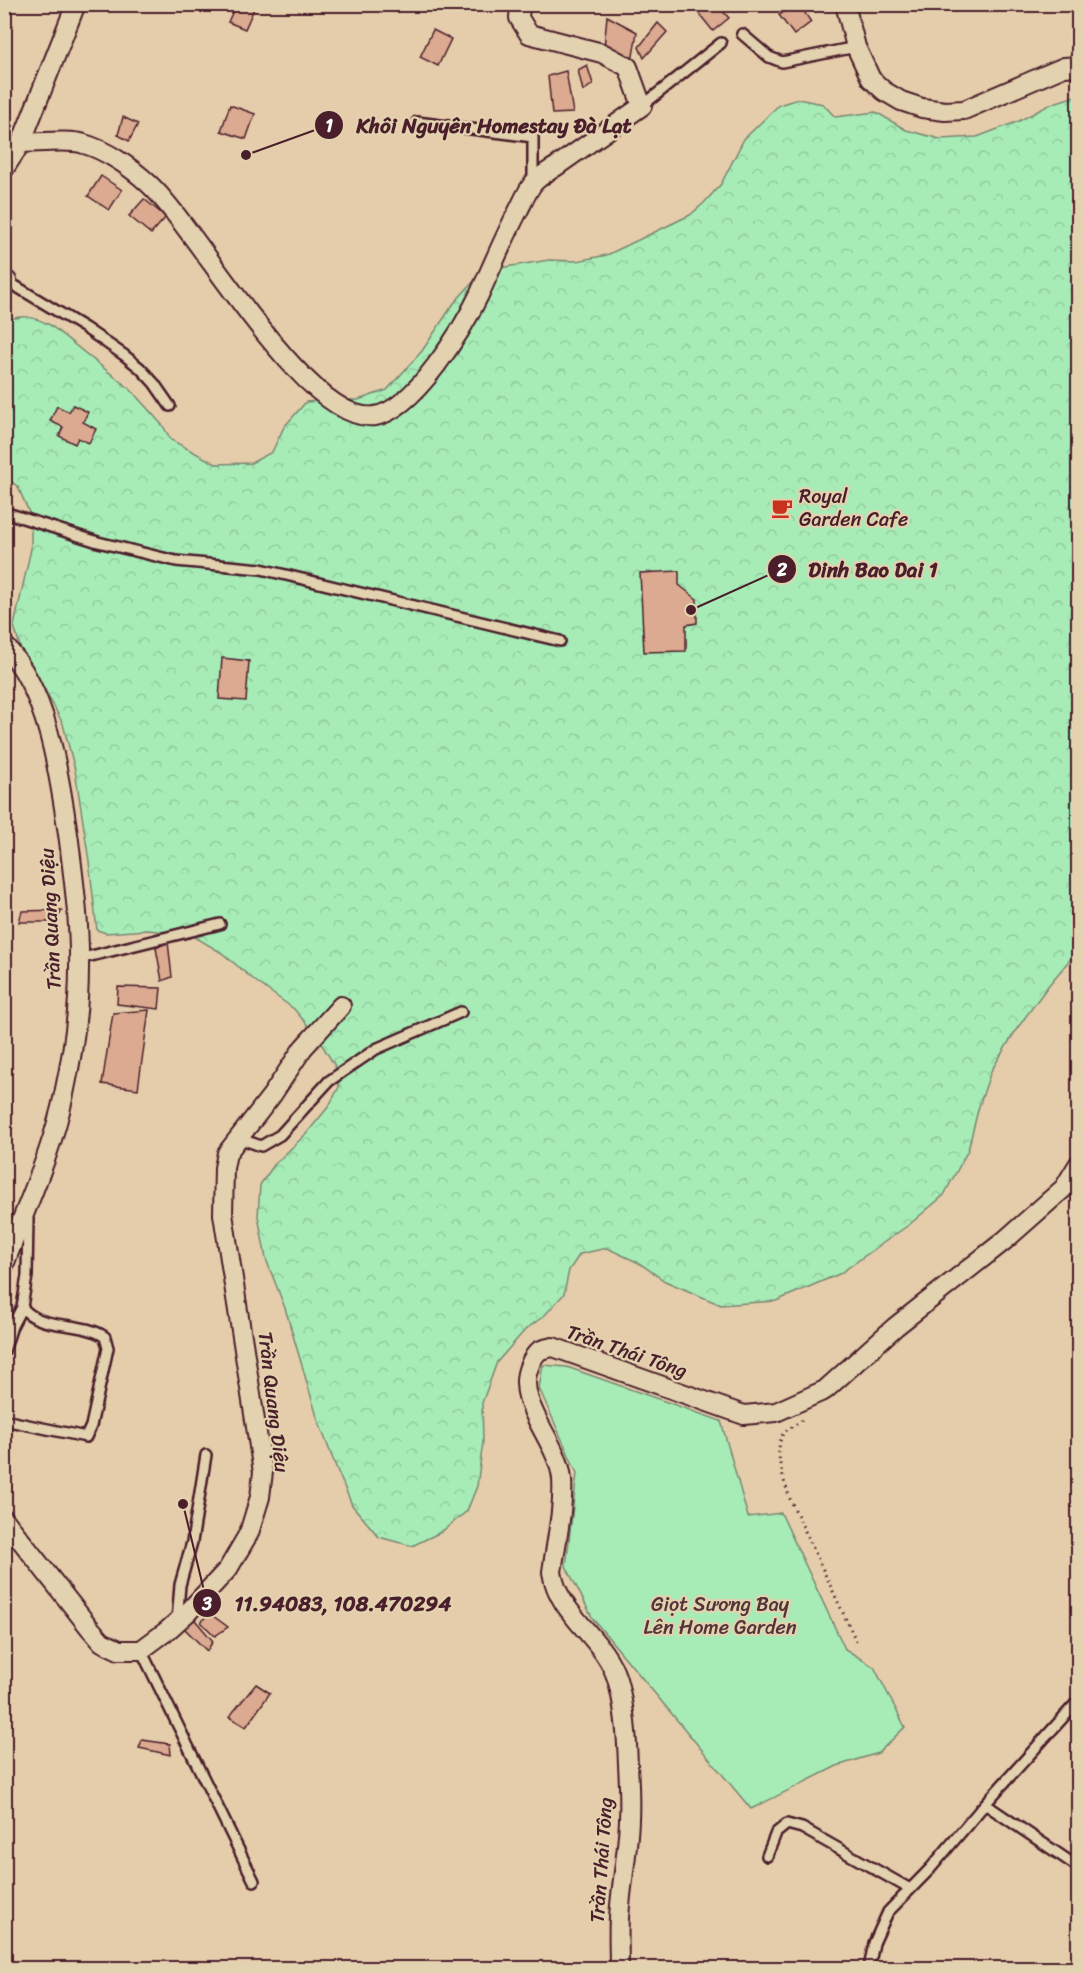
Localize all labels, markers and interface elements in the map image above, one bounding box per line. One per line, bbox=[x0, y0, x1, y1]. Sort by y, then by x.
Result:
callout: Khôi Nguyên Homestay Đà Lạt bbox=[314, 106, 644, 145]
text: Khôi Nguyên Homestay Đà Lạt bbox=[355, 107, 633, 145]
text: 1 bbox=[325, 110, 333, 142]
place label: Royal Garden Cafe bbox=[799, 479, 908, 537]
cafe icon: Royal Garden Cafe bbox=[770, 496, 794, 520]
callout: Dinh Bao Dai 1 bbox=[767, 550, 950, 589]
text: Dinh Bao Dai 1 bbox=[808, 551, 938, 589]
text: 2 bbox=[776, 554, 788, 586]
street label: Trần Quang Diệu bbox=[29, 847, 72, 991]
street label: Trần Thái Tông bbox=[562, 1314, 692, 1389]
street label: Trần Quang Diệu bbox=[247, 1330, 300, 1475]
callout: 11.94083, 108.470294 bbox=[192, 1584, 463, 1623]
text: 11.94083, 108.470294 bbox=[235, 1585, 451, 1623]
park label: Giọt Sương Bay Lên Home Garden bbox=[644, 1587, 797, 1645]
text: 3 bbox=[201, 1588, 212, 1620]
street label: Trần Thái Tông bbox=[580, 1796, 623, 1924]

